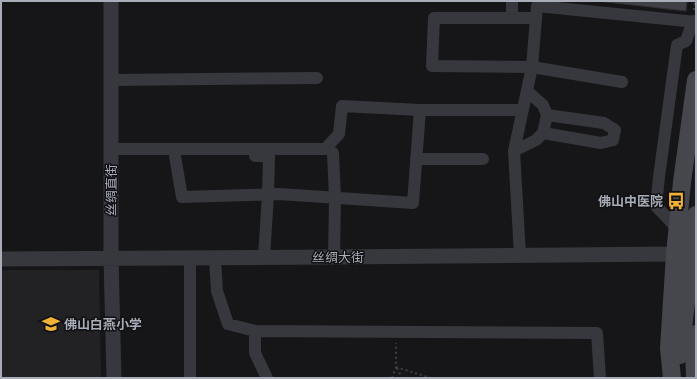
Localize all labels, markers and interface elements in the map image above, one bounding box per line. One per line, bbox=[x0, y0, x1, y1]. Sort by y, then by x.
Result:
street label: 丝绸直街 bbox=[104, 164, 119, 216]
bus stop icon: 佛山中医院 bbox=[666, 191, 686, 211]
place label: 佛山中医院 bbox=[598, 194, 663, 209]
street label: 丝绸大街 bbox=[312, 250, 364, 265]
school or university icon: 佛山白燕小学 bbox=[41, 314, 61, 334]
place label: 佛山白燕小学 bbox=[64, 317, 142, 332]

